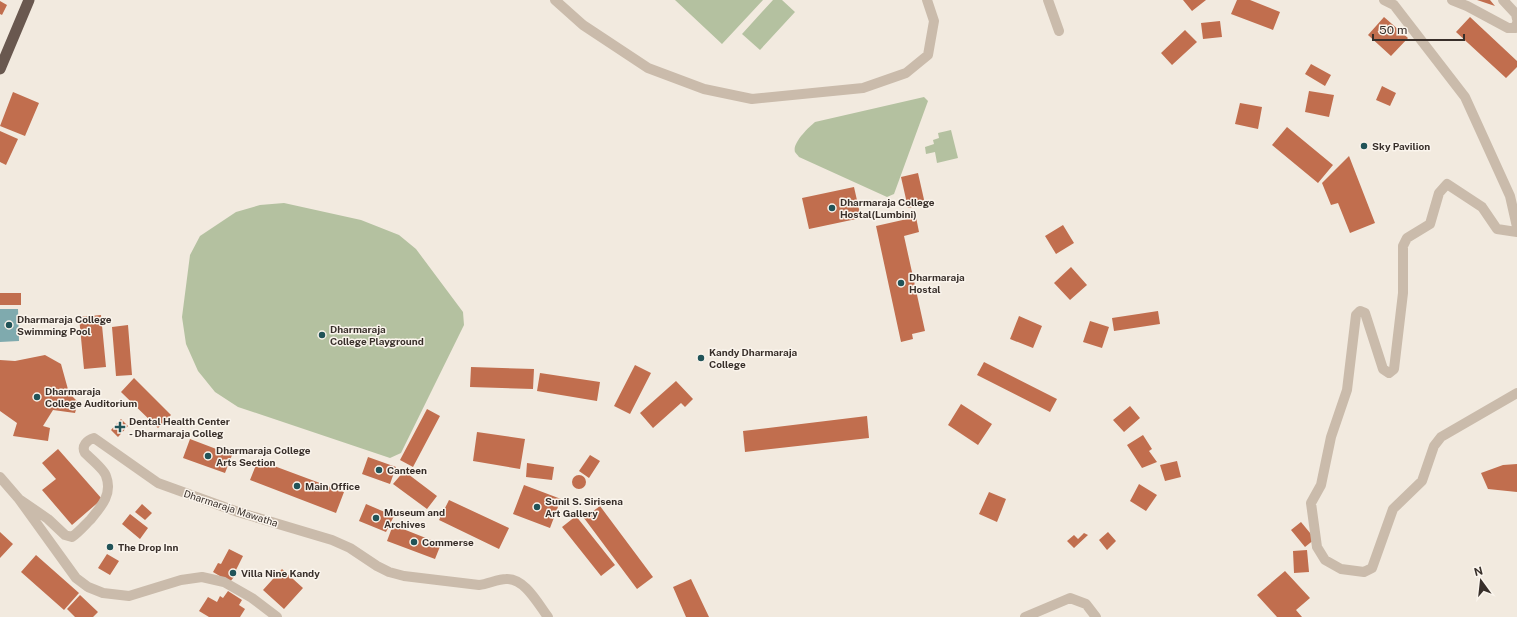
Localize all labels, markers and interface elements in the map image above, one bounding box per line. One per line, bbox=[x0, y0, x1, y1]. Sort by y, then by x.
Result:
scale bar bbox=[1373, 16, 1464, 42]
text: 50 m bbox=[1379, 23, 1407, 37]
place label: Sky Pavilion bbox=[1372, 140, 1430, 152]
marker: Sky Pavilion bbox=[1359, 141, 1369, 151]
place label: Dharmaraja College Hostal(Lumbini) bbox=[840, 196, 935, 220]
marker: Dharmaraja College Hostal(Lumbini) bbox=[827, 203, 837, 213]
place label: Dharmaraja Hostal bbox=[909, 271, 965, 295]
marker: Dharmaraja Hostal bbox=[896, 278, 906, 288]
place label: Dharmaraja College Swimming Pool bbox=[17, 313, 112, 337]
marker: Dharmaraja College Swimming Pool bbox=[4, 320, 14, 330]
place label: Dharmaraja College Playground bbox=[330, 323, 424, 347]
marker: Dharmaraja College Playground bbox=[317, 330, 327, 340]
place label: Kandy Dharmaraja College bbox=[709, 346, 798, 370]
marker: Kandy Dharmaraja College bbox=[696, 353, 706, 363]
place label: Dharmaraja College Auditorium bbox=[45, 385, 137, 409]
marker: Dharmaraja College Auditorium bbox=[32, 392, 42, 402]
place label: Dental Health Center - Dharmaraja Colleg bbox=[129, 415, 230, 439]
marker: Dental Health Center - Dharmaraja Colleg bbox=[114, 421, 126, 433]
place label: Dharmaraja College Arts Section bbox=[216, 444, 311, 468]
marker: Dharmaraja College Arts Section bbox=[203, 451, 213, 461]
place label: Canteen bbox=[387, 464, 427, 476]
marker: Canteen bbox=[374, 465, 384, 475]
place label: Main Office bbox=[305, 480, 360, 492]
marker: Main Office bbox=[292, 481, 302, 491]
street label: Dharmaraja Mawatha bbox=[182, 487, 280, 529]
place label: Sunil S. Sirisena Art Gallery bbox=[545, 495, 623, 519]
marker: Sunil S. Sirisena Art Gallery bbox=[532, 502, 542, 512]
place label: Museum and Archives bbox=[384, 506, 445, 530]
marker: Museum and Archives bbox=[371, 513, 381, 523]
place label: Commerse bbox=[422, 536, 474, 548]
marker: Commerse bbox=[409, 537, 419, 547]
place label: The Drop Inn bbox=[118, 541, 178, 553]
marker: The Drop Inn bbox=[105, 542, 115, 552]
north arrow bbox=[1461, 561, 1501, 601]
text: N bbox=[1473, 564, 1484, 578]
place label: Villa Nine Kandy bbox=[241, 567, 320, 579]
marker: Villa Nine Kandy bbox=[228, 568, 238, 578]

